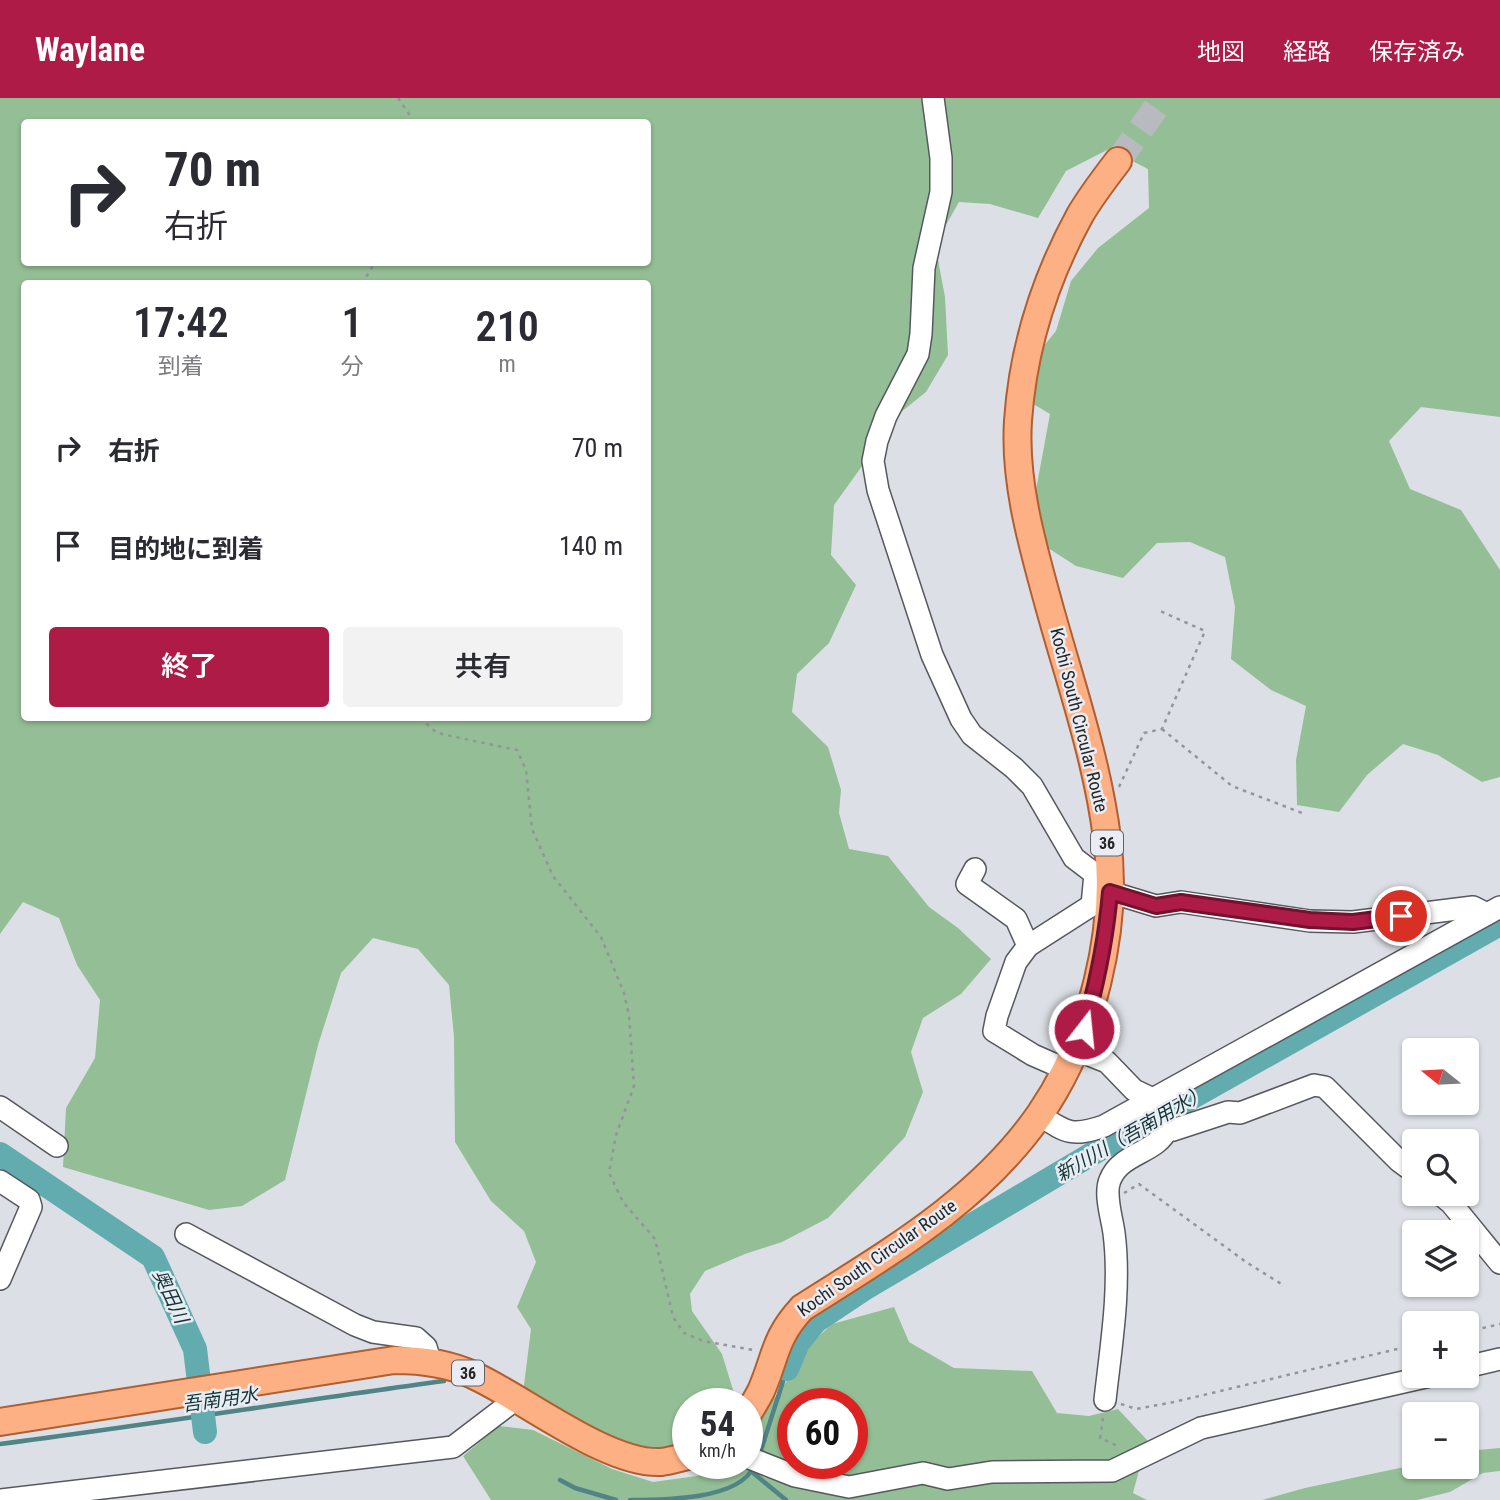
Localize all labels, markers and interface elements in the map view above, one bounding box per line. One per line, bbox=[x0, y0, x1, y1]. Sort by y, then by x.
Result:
text: Waylane bbox=[35, 30, 145, 69]
text: 地図 bbox=[1197, 38, 1245, 66]
text: 経路 bbox=[1283, 38, 1331, 66]
text: 保存済み bbox=[1369, 38, 1465, 66]
text: 70 m bbox=[164, 141, 261, 198]
icon: right bbox=[49, 147, 140, 238]
text: 右折 bbox=[164, 207, 228, 245]
text: 17:42 bbox=[133, 298, 229, 347]
text: 1 bbox=[342, 298, 363, 347]
text: 210 bbox=[476, 302, 539, 351]
text: m bbox=[499, 351, 516, 378]
text: 到着 bbox=[158, 353, 204, 380]
text: 分 bbox=[341, 353, 364, 380]
icon: right bbox=[49, 429, 87, 467]
text: 70 m bbox=[572, 433, 623, 463]
text: 右折 bbox=[108, 436, 160, 466]
icon: arrive bbox=[49, 527, 87, 565]
text: 140 m bbox=[559, 531, 623, 561]
text: 目的地に到着 bbox=[108, 534, 264, 564]
street label: Kochi South Circular Route bbox=[1046, 626, 1113, 814]
button: 終了 bbox=[49, 627, 329, 707]
button: 共有 bbox=[343, 627, 623, 707]
road number: 36 bbox=[1091, 830, 1123, 856]
pin bbox=[1371, 886, 1431, 946]
icon: arrive bbox=[1382, 897, 1420, 935]
position arrow bbox=[1047, 992, 1121, 1066]
north arrow bbox=[1402, 1038, 1479, 1115]
map controls bbox=[1402, 1038, 1479, 1479]
water label: 新川川（吾南用水） bbox=[1051, 1081, 1211, 1186]
button: search bbox=[1402, 1129, 1479, 1206]
street label: Kochi South Circular Route bbox=[793, 1195, 960, 1320]
button: layers bbox=[1402, 1220, 1479, 1297]
water label: 奥田川 bbox=[148, 1266, 194, 1329]
button: + bbox=[1402, 1311, 1479, 1388]
road number: 36 bbox=[452, 1360, 484, 1386]
water label: 吾南用水 bbox=[181, 1383, 261, 1416]
speed limit sign: 60 bbox=[777, 1388, 868, 1479]
button: − bbox=[1402, 1402, 1479, 1479]
text: 54 bbox=[700, 1404, 735, 1445]
text: km/h bbox=[699, 1440, 736, 1461]

